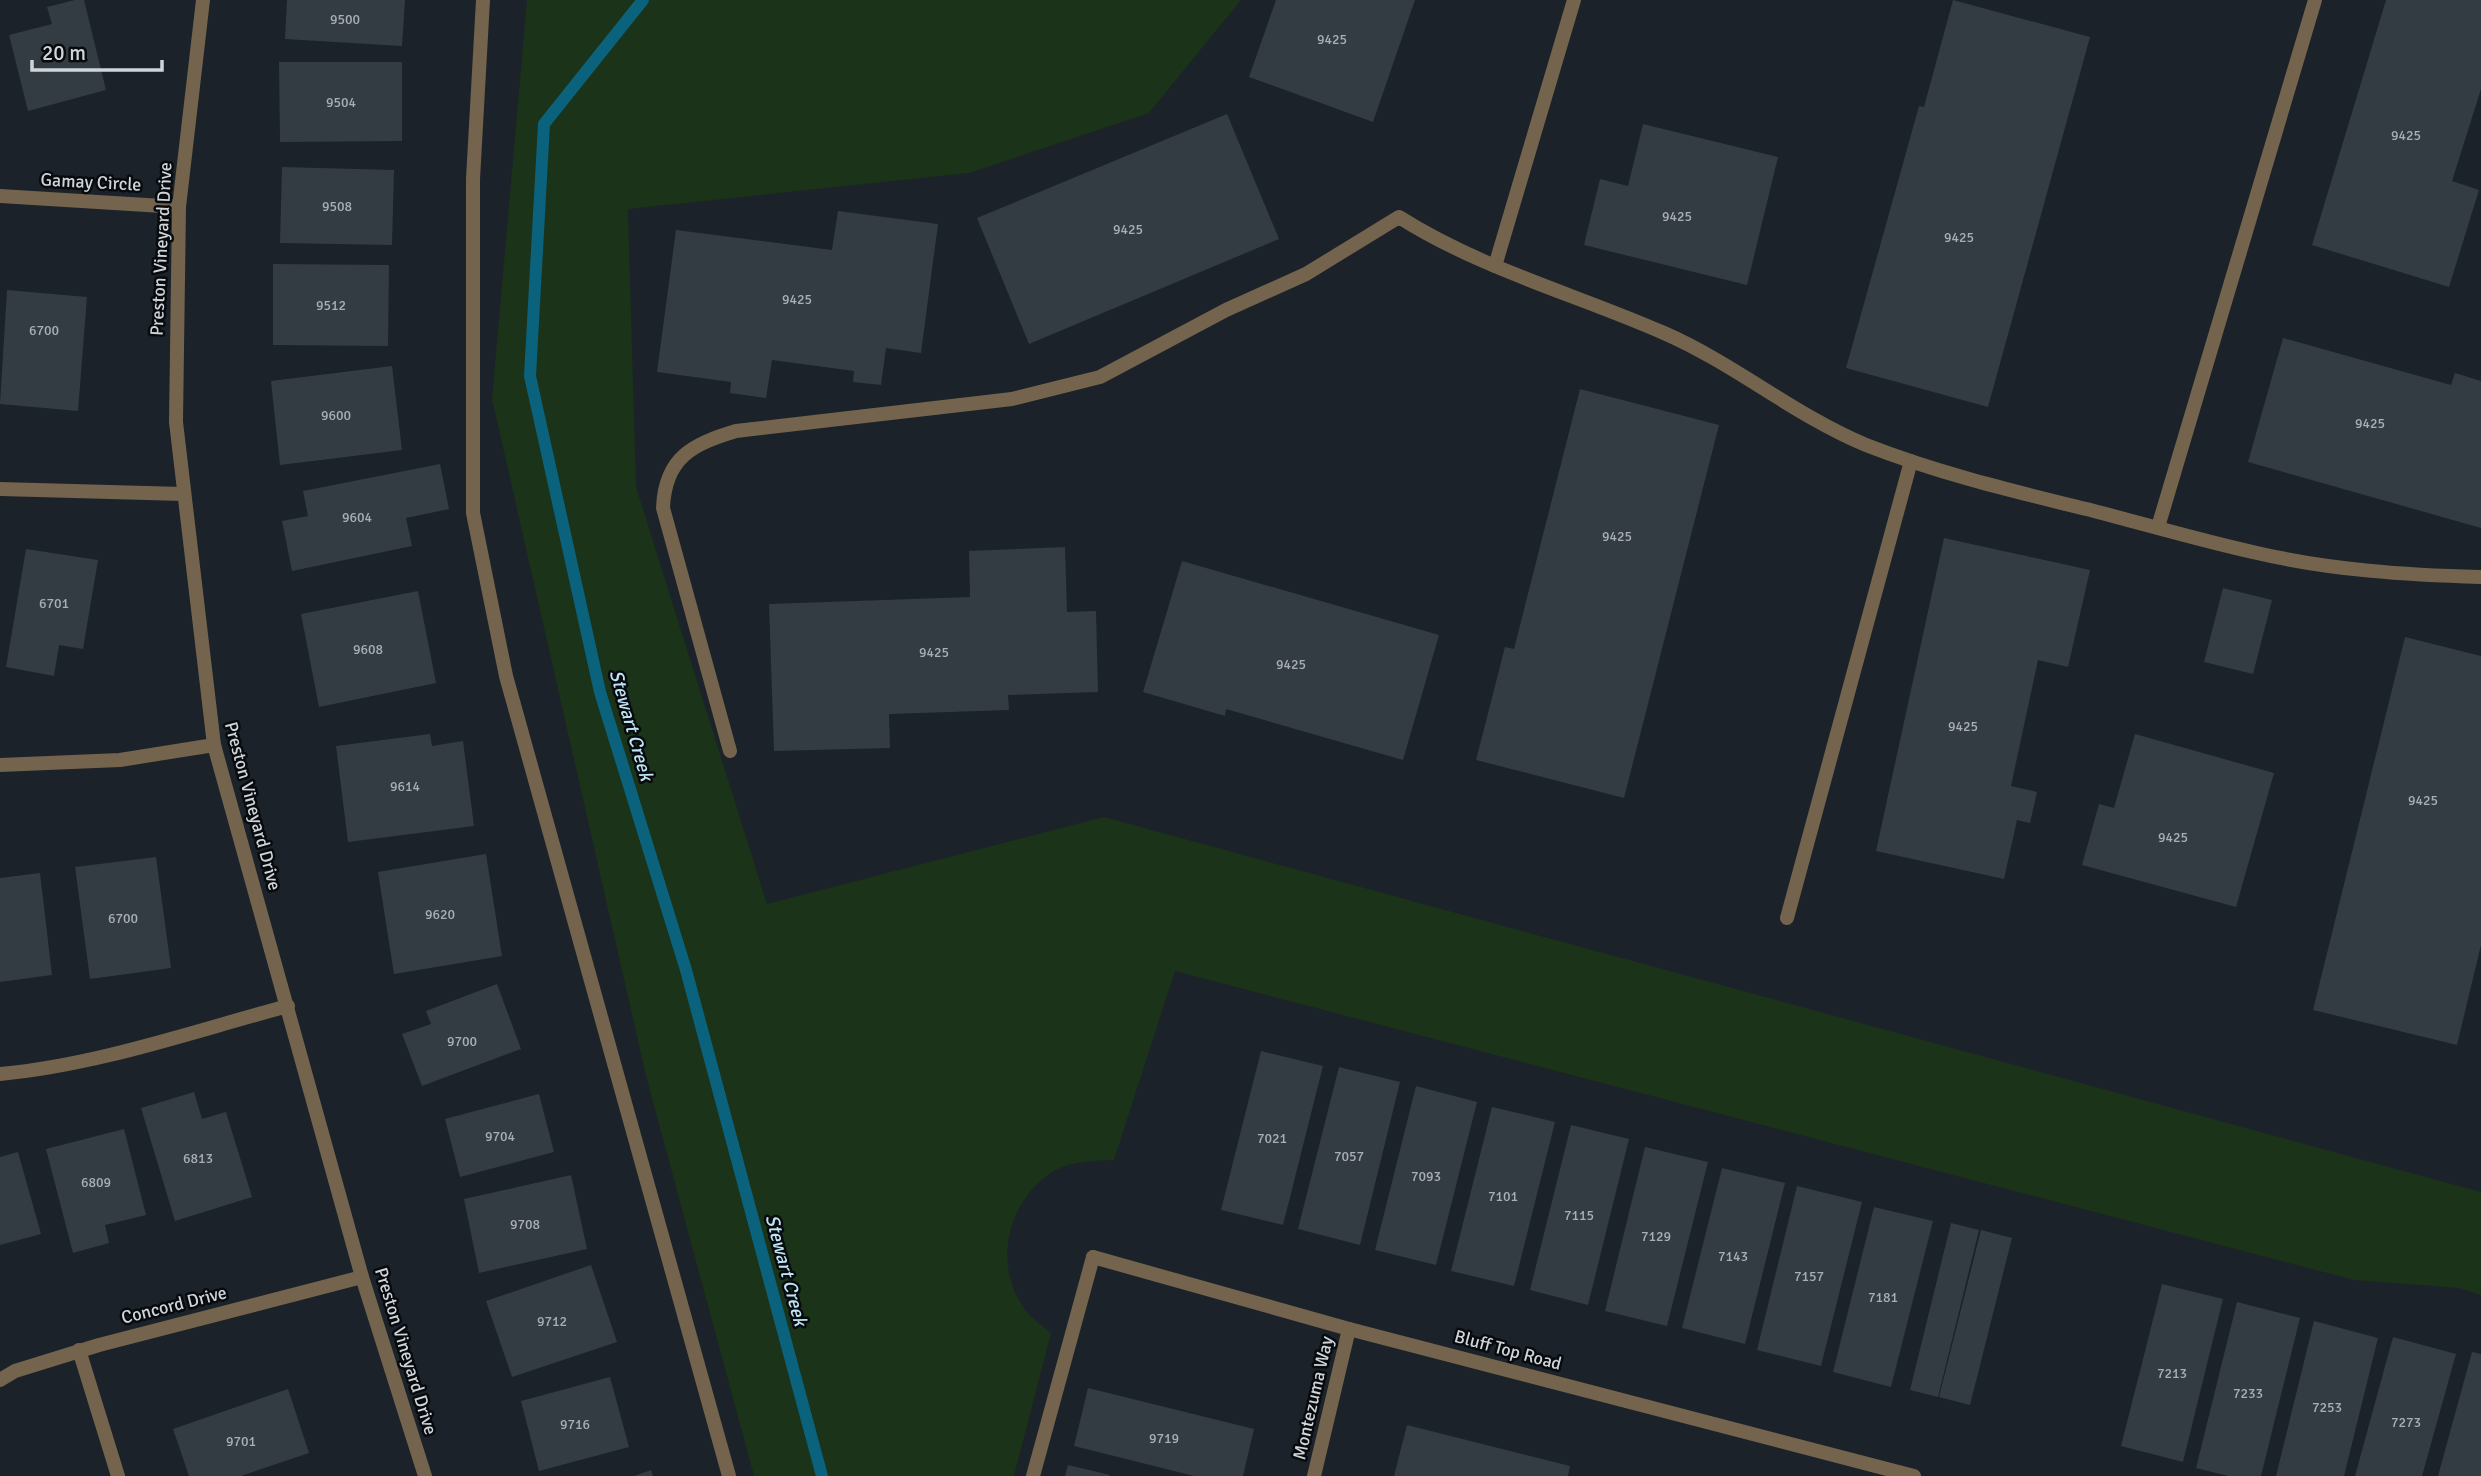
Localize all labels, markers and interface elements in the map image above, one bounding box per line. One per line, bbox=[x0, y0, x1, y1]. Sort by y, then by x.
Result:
house number: 9500 bbox=[330, 11, 360, 28]
scale bar bbox=[32, 28, 161, 72]
house number: 9425 bbox=[1317, 31, 1347, 48]
text: 20 m bbox=[42, 40, 86, 66]
house number: 9504 bbox=[326, 94, 357, 111]
house number: 9425 bbox=[2391, 127, 2421, 144]
street label: Preston Vineyard Drive bbox=[145, 162, 177, 336]
street label: Gamay Circle bbox=[40, 168, 142, 196]
house number: 9508 bbox=[322, 198, 352, 215]
house number: 9425 bbox=[1662, 208, 1692, 225]
house number: 9425 bbox=[1113, 221, 1143, 238]
house number: 9425 bbox=[1944, 229, 1974, 246]
house number: 9425 bbox=[782, 291, 812, 308]
house number: 9512 bbox=[316, 297, 346, 314]
house number: 6700 bbox=[29, 322, 59, 339]
house number: 9600 bbox=[321, 407, 351, 424]
house number: 9425 bbox=[2355, 415, 2385, 432]
house number: 9604 bbox=[342, 509, 373, 526]
house number: 9425 bbox=[1602, 528, 1632, 545]
house number: 6701 bbox=[39, 595, 69, 612]
house number: 9608 bbox=[353, 641, 383, 658]
house number: 9425 bbox=[919, 644, 949, 661]
house number: 9425 bbox=[1276, 656, 1306, 673]
water label: Stewart Creek bbox=[604, 667, 659, 785]
house number: 9425 bbox=[1948, 718, 1978, 735]
street label: Preston Vineyard Drive bbox=[220, 719, 286, 893]
house number: 9614 bbox=[390, 778, 421, 795]
house number: 9425 bbox=[2408, 792, 2438, 809]
house number: 9425 bbox=[2158, 829, 2188, 846]
house number: 9620 bbox=[425, 906, 455, 923]
house number: 6700 bbox=[108, 910, 138, 927]
house number: 9700 bbox=[447, 1033, 477, 1050]
house number: 9704 bbox=[485, 1128, 516, 1145]
house number: 7021 bbox=[1257, 1130, 1287, 1147]
house number: 7057 bbox=[1334, 1148, 1364, 1165]
house number: 6813 bbox=[183, 1150, 213, 1167]
house number: 7093 bbox=[1411, 1168, 1441, 1185]
house number: 6809 bbox=[81, 1174, 111, 1191]
house number: 7101 bbox=[1488, 1188, 1518, 1205]
house number: 7115 bbox=[1564, 1207, 1594, 1224]
water label: Stewart Creek bbox=[760, 1212, 813, 1330]
house number: 9708 bbox=[510, 1216, 540, 1233]
house number: 7129 bbox=[1641, 1228, 1671, 1245]
house number: 7143 bbox=[1718, 1248, 1748, 1265]
street label: Preston Vineyard Drive bbox=[370, 1265, 442, 1437]
house number: 7157 bbox=[1794, 1268, 1824, 1285]
street label: Concord Drive bbox=[119, 1281, 229, 1329]
house number: 7181 bbox=[1868, 1289, 1898, 1306]
house number: 9712 bbox=[537, 1313, 567, 1330]
street label: Bluff Top Road bbox=[1452, 1325, 1564, 1375]
street label: Montezuma Way bbox=[1288, 1334, 1338, 1462]
house number: 7213 bbox=[2157, 1365, 2187, 1382]
house number: 7233 bbox=[2233, 1385, 2263, 1402]
house number: 7253 bbox=[2312, 1399, 2342, 1416]
house number: 7273 bbox=[2391, 1414, 2421, 1431]
house number: 9716 bbox=[560, 1416, 590, 1433]
house number: 9719 bbox=[1149, 1430, 1179, 1447]
house number: 9701 bbox=[226, 1433, 256, 1450]

